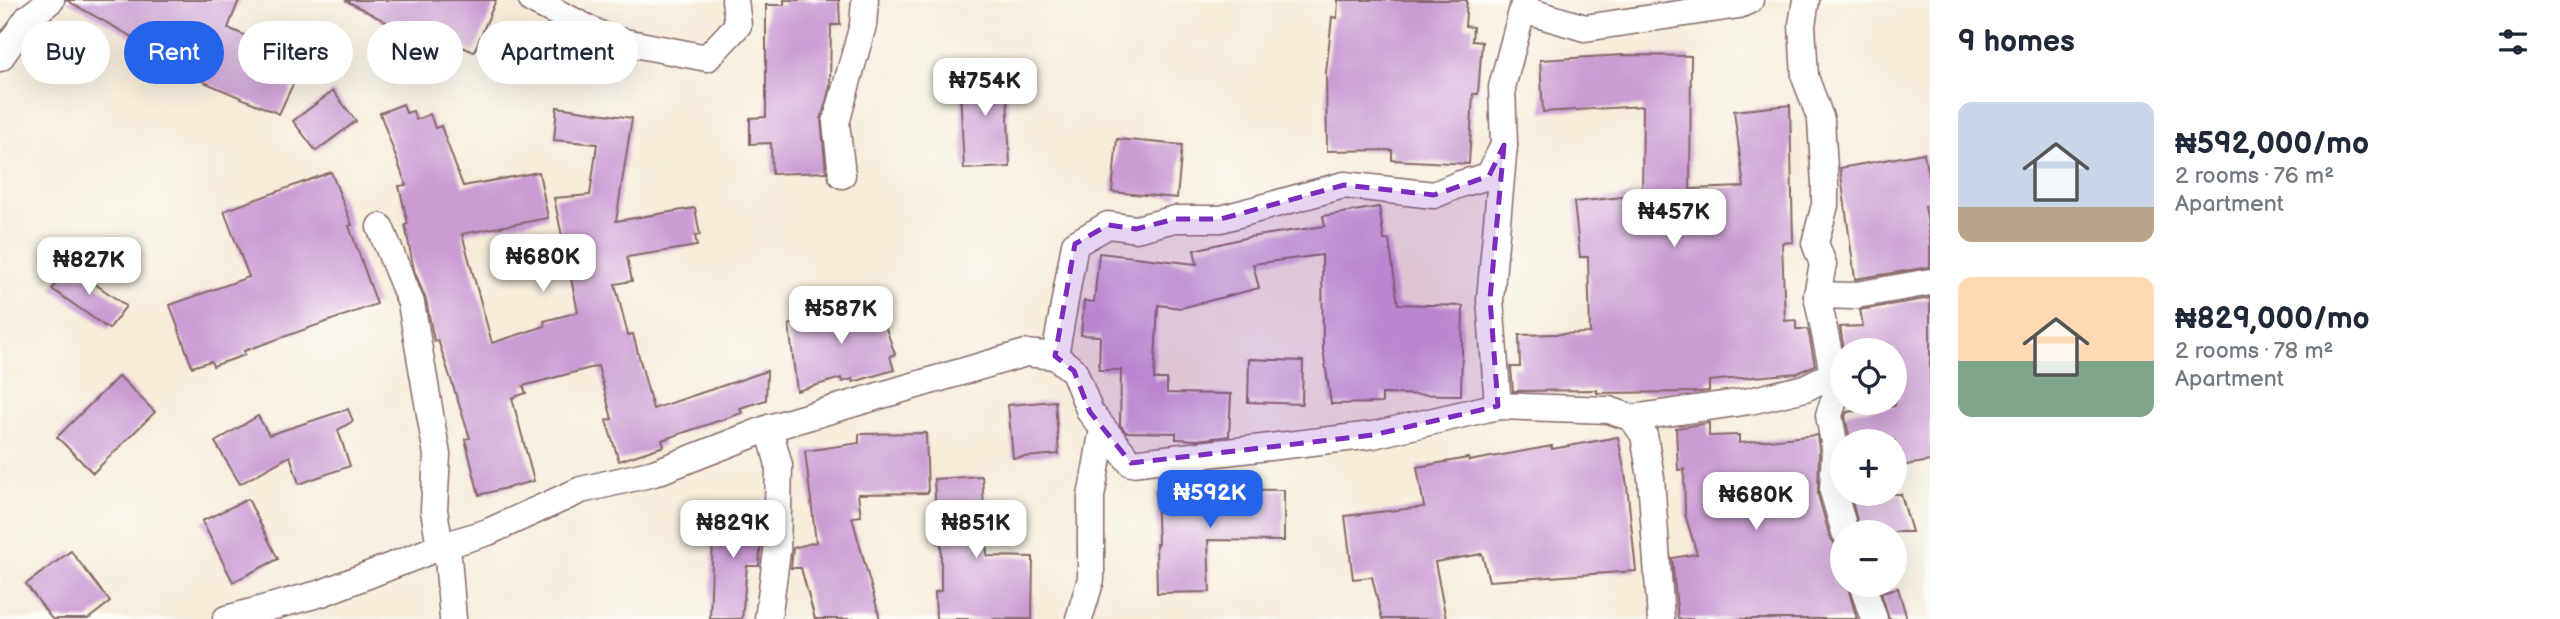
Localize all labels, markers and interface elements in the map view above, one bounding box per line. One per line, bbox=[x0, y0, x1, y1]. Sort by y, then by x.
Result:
chip: Buy bbox=[21, 21, 110, 84]
chip: Rent bbox=[124, 21, 224, 84]
chip: Filters bbox=[238, 21, 353, 84]
chip: New bbox=[367, 21, 463, 84]
chip: Apartment bbox=[477, 21, 638, 84]
icon: filters bbox=[2494, 23, 2532, 61]
text: 9 homes bbox=[1958, 24, 2075, 60]
pin: ₦754K bbox=[936, 58, 1034, 118]
text: ₦754K bbox=[949, 67, 1021, 95]
text: ₦592,000/mo bbox=[2175, 126, 2369, 162]
icon: home bbox=[2014, 130, 2098, 214]
text: 2 rooms · 76 m² bbox=[2175, 162, 2334, 190]
pin: ₦457K bbox=[1625, 190, 1723, 249]
text: Apartment bbox=[2175, 190, 2284, 218]
text: ₦457K bbox=[1638, 198, 1710, 226]
pin: ₦680K bbox=[494, 234, 592, 294]
pin: ₦827K bbox=[40, 238, 138, 297]
text: ₦680K bbox=[506, 243, 580, 271]
text: ₦827K bbox=[53, 246, 125, 274]
pin: ₦587K bbox=[792, 286, 890, 346]
text: ₦587K bbox=[805, 295, 877, 323]
text: ₦829,000/mo bbox=[2175, 301, 2370, 337]
icon: home bbox=[2014, 305, 2098, 389]
text: 2 rooms · 78 m² bbox=[2175, 337, 2333, 365]
map controls bbox=[1830, 338, 1907, 597]
button: locate bbox=[1830, 338, 1907, 415]
text: Apartment bbox=[2175, 365, 2284, 393]
button: + bbox=[1830, 429, 1907, 506]
pin: ₦592K bbox=[1161, 470, 1259, 530]
pin: ₦680K bbox=[1707, 472, 1805, 532]
text: ₦592K bbox=[1174, 479, 1246, 507]
text: ₦680K bbox=[1719, 481, 1793, 509]
pin: ₦829K bbox=[684, 500, 782, 560]
pin: ₦851K bbox=[927, 500, 1025, 560]
text: ₦829K bbox=[696, 509, 770, 537]
text: ₦851K bbox=[941, 509, 1011, 537]
button: − bbox=[1830, 520, 1907, 597]

